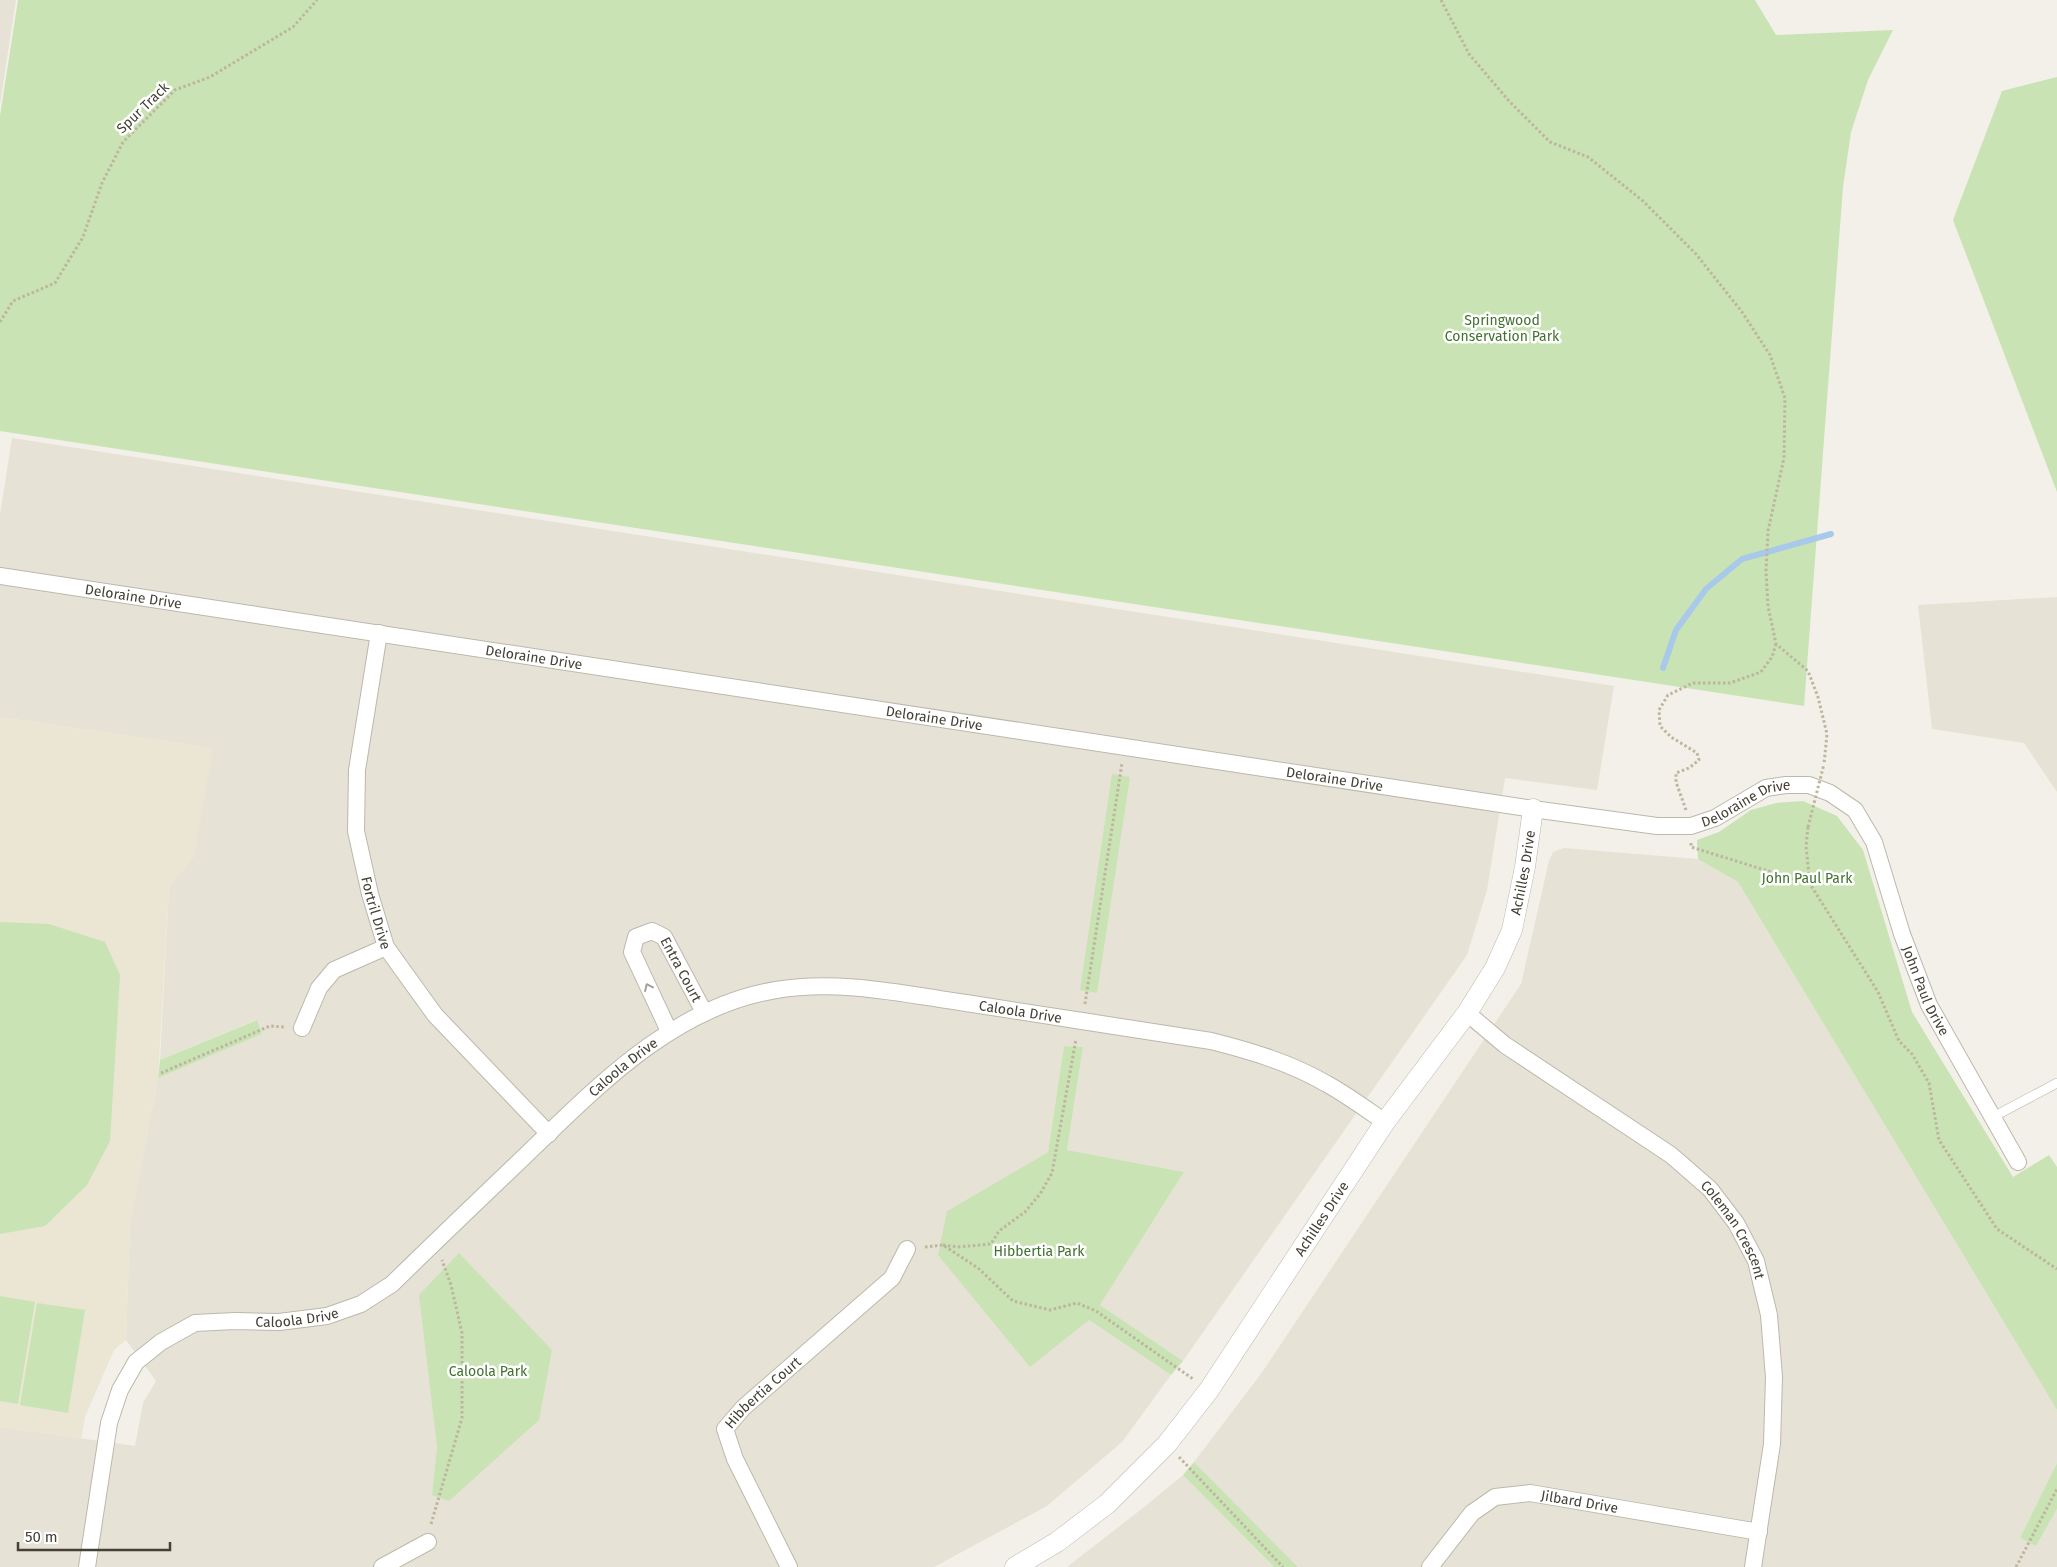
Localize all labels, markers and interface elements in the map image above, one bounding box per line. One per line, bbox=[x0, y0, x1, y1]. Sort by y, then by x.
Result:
street label: Spur Track bbox=[113, 78, 173, 137]
park label: Springwood Conservation Park bbox=[1445, 312, 1560, 345]
street label: Deloraine Drive bbox=[84, 581, 183, 612]
street label: Deloraine Drive bbox=[484, 641, 584, 673]
street label: Deloraine Drive bbox=[885, 702, 984, 734]
street label: Deloraine Drive bbox=[1285, 763, 1384, 795]
street label: Deloraine Drive bbox=[1699, 777, 1790, 830]
street label: Achilles Drive bbox=[1507, 829, 1538, 917]
park label: John Paul Park bbox=[1761, 870, 1853, 887]
street label: Fortril Drive bbox=[358, 875, 395, 951]
street label: Entra Court bbox=[657, 934, 706, 1006]
street label: John Paul Drive bbox=[1899, 943, 1953, 1039]
one-way arrow bbox=[644, 983, 655, 992]
street label: Caloola Drive bbox=[978, 997, 1063, 1026]
street label: Caloola Drive bbox=[585, 1034, 661, 1100]
street label: Coleman Crescent bbox=[1698, 1177, 1769, 1282]
street label: Achilles Drive bbox=[1291, 1178, 1352, 1259]
park label: Hibbertia Park bbox=[993, 1243, 1085, 1260]
street label: Caloola Drive bbox=[255, 1304, 341, 1331]
street label: Hibbertia Court bbox=[721, 1352, 805, 1432]
park label: Caloola Park bbox=[449, 1363, 528, 1380]
street label: Jilbard Drive bbox=[1540, 1487, 1620, 1516]
scale bar bbox=[18, 1520, 170, 1552]
text: 50 m bbox=[25, 1528, 58, 1546]

